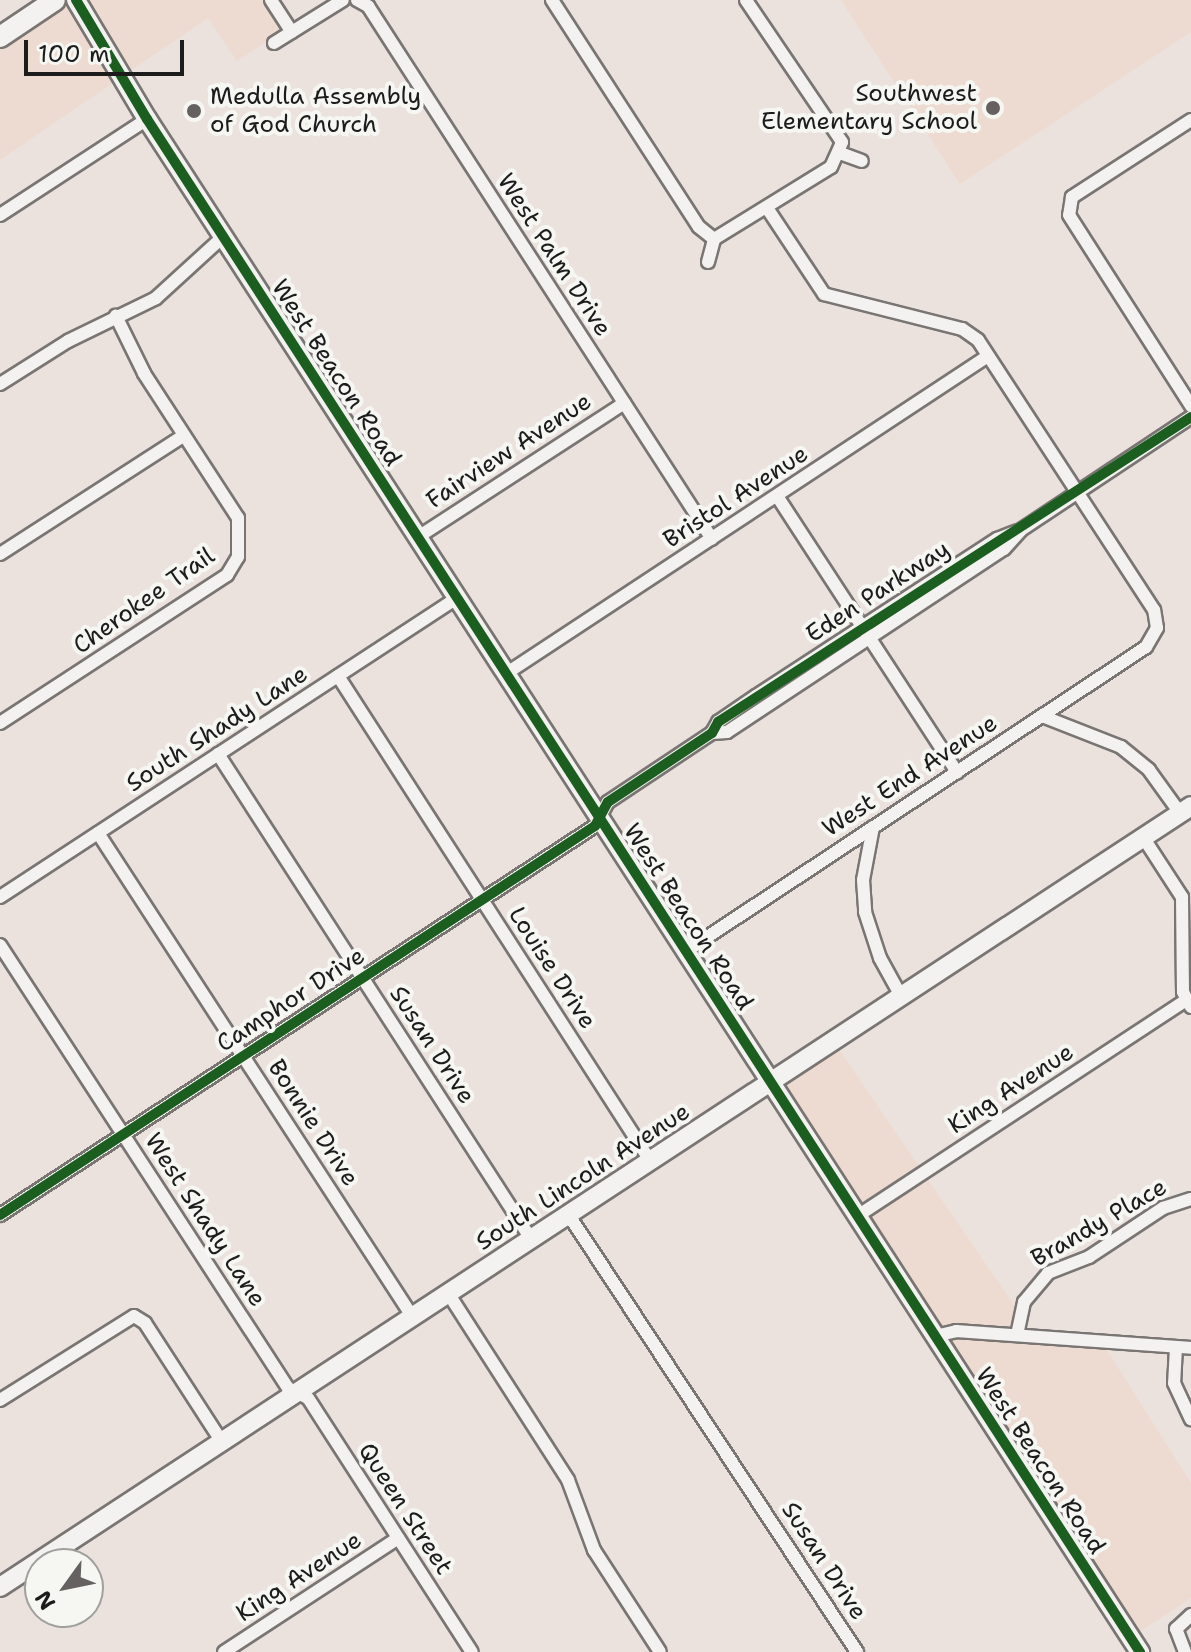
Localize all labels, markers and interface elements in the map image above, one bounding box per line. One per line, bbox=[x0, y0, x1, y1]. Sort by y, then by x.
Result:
scale bar bbox=[28, 24, 188, 74]
text: 100 m bbox=[38, 38, 110, 70]
place label: Southwest Elementary School bbox=[761, 80, 977, 136]
place label: Medulla Assembly of God Church bbox=[210, 83, 421, 139]
marker: Southwest Elementary School bbox=[984, 99, 1002, 117]
marker: Medulla Assembly of God Church bbox=[185, 102, 203, 120]
street label: West Palm Drive bbox=[491, 168, 617, 342]
street label: West Beacon Road bbox=[265, 274, 407, 472]
street label: Fairview Avenue bbox=[421, 387, 597, 515]
street label: Bristol Avenue bbox=[658, 440, 814, 554]
street label: Eden Parkway bbox=[801, 535, 955, 649]
street label: Cherokee Trail bbox=[68, 542, 220, 660]
street label: South Shady Lane bbox=[121, 660, 313, 798]
street label: West End Avenue bbox=[817, 709, 1003, 843]
street label: West Beacon Road bbox=[617, 818, 759, 1016]
street label: Louise Drive bbox=[502, 902, 602, 1034]
street label: Camphor Drive bbox=[212, 941, 370, 1059]
street label: Susan Drive bbox=[383, 981, 481, 1109]
street label: King Avenue bbox=[943, 1038, 1079, 1140]
street label: Bonnie Drive bbox=[262, 1054, 364, 1192]
street label: South Lincoln Avenue bbox=[471, 1097, 695, 1257]
street label: West Shady Lane bbox=[138, 1128, 272, 1312]
street label: Brandy Place bbox=[1026, 1173, 1172, 1273]
street label: West Beacon Road bbox=[969, 1362, 1111, 1560]
street label: Queen Street bbox=[352, 1438, 458, 1580]
street label: Susan Drive bbox=[775, 1497, 873, 1625]
street label: King Avenue bbox=[231, 1526, 367, 1628]
north arrow bbox=[24, 1548, 104, 1628]
text: N bbox=[28, 1585, 62, 1615]

